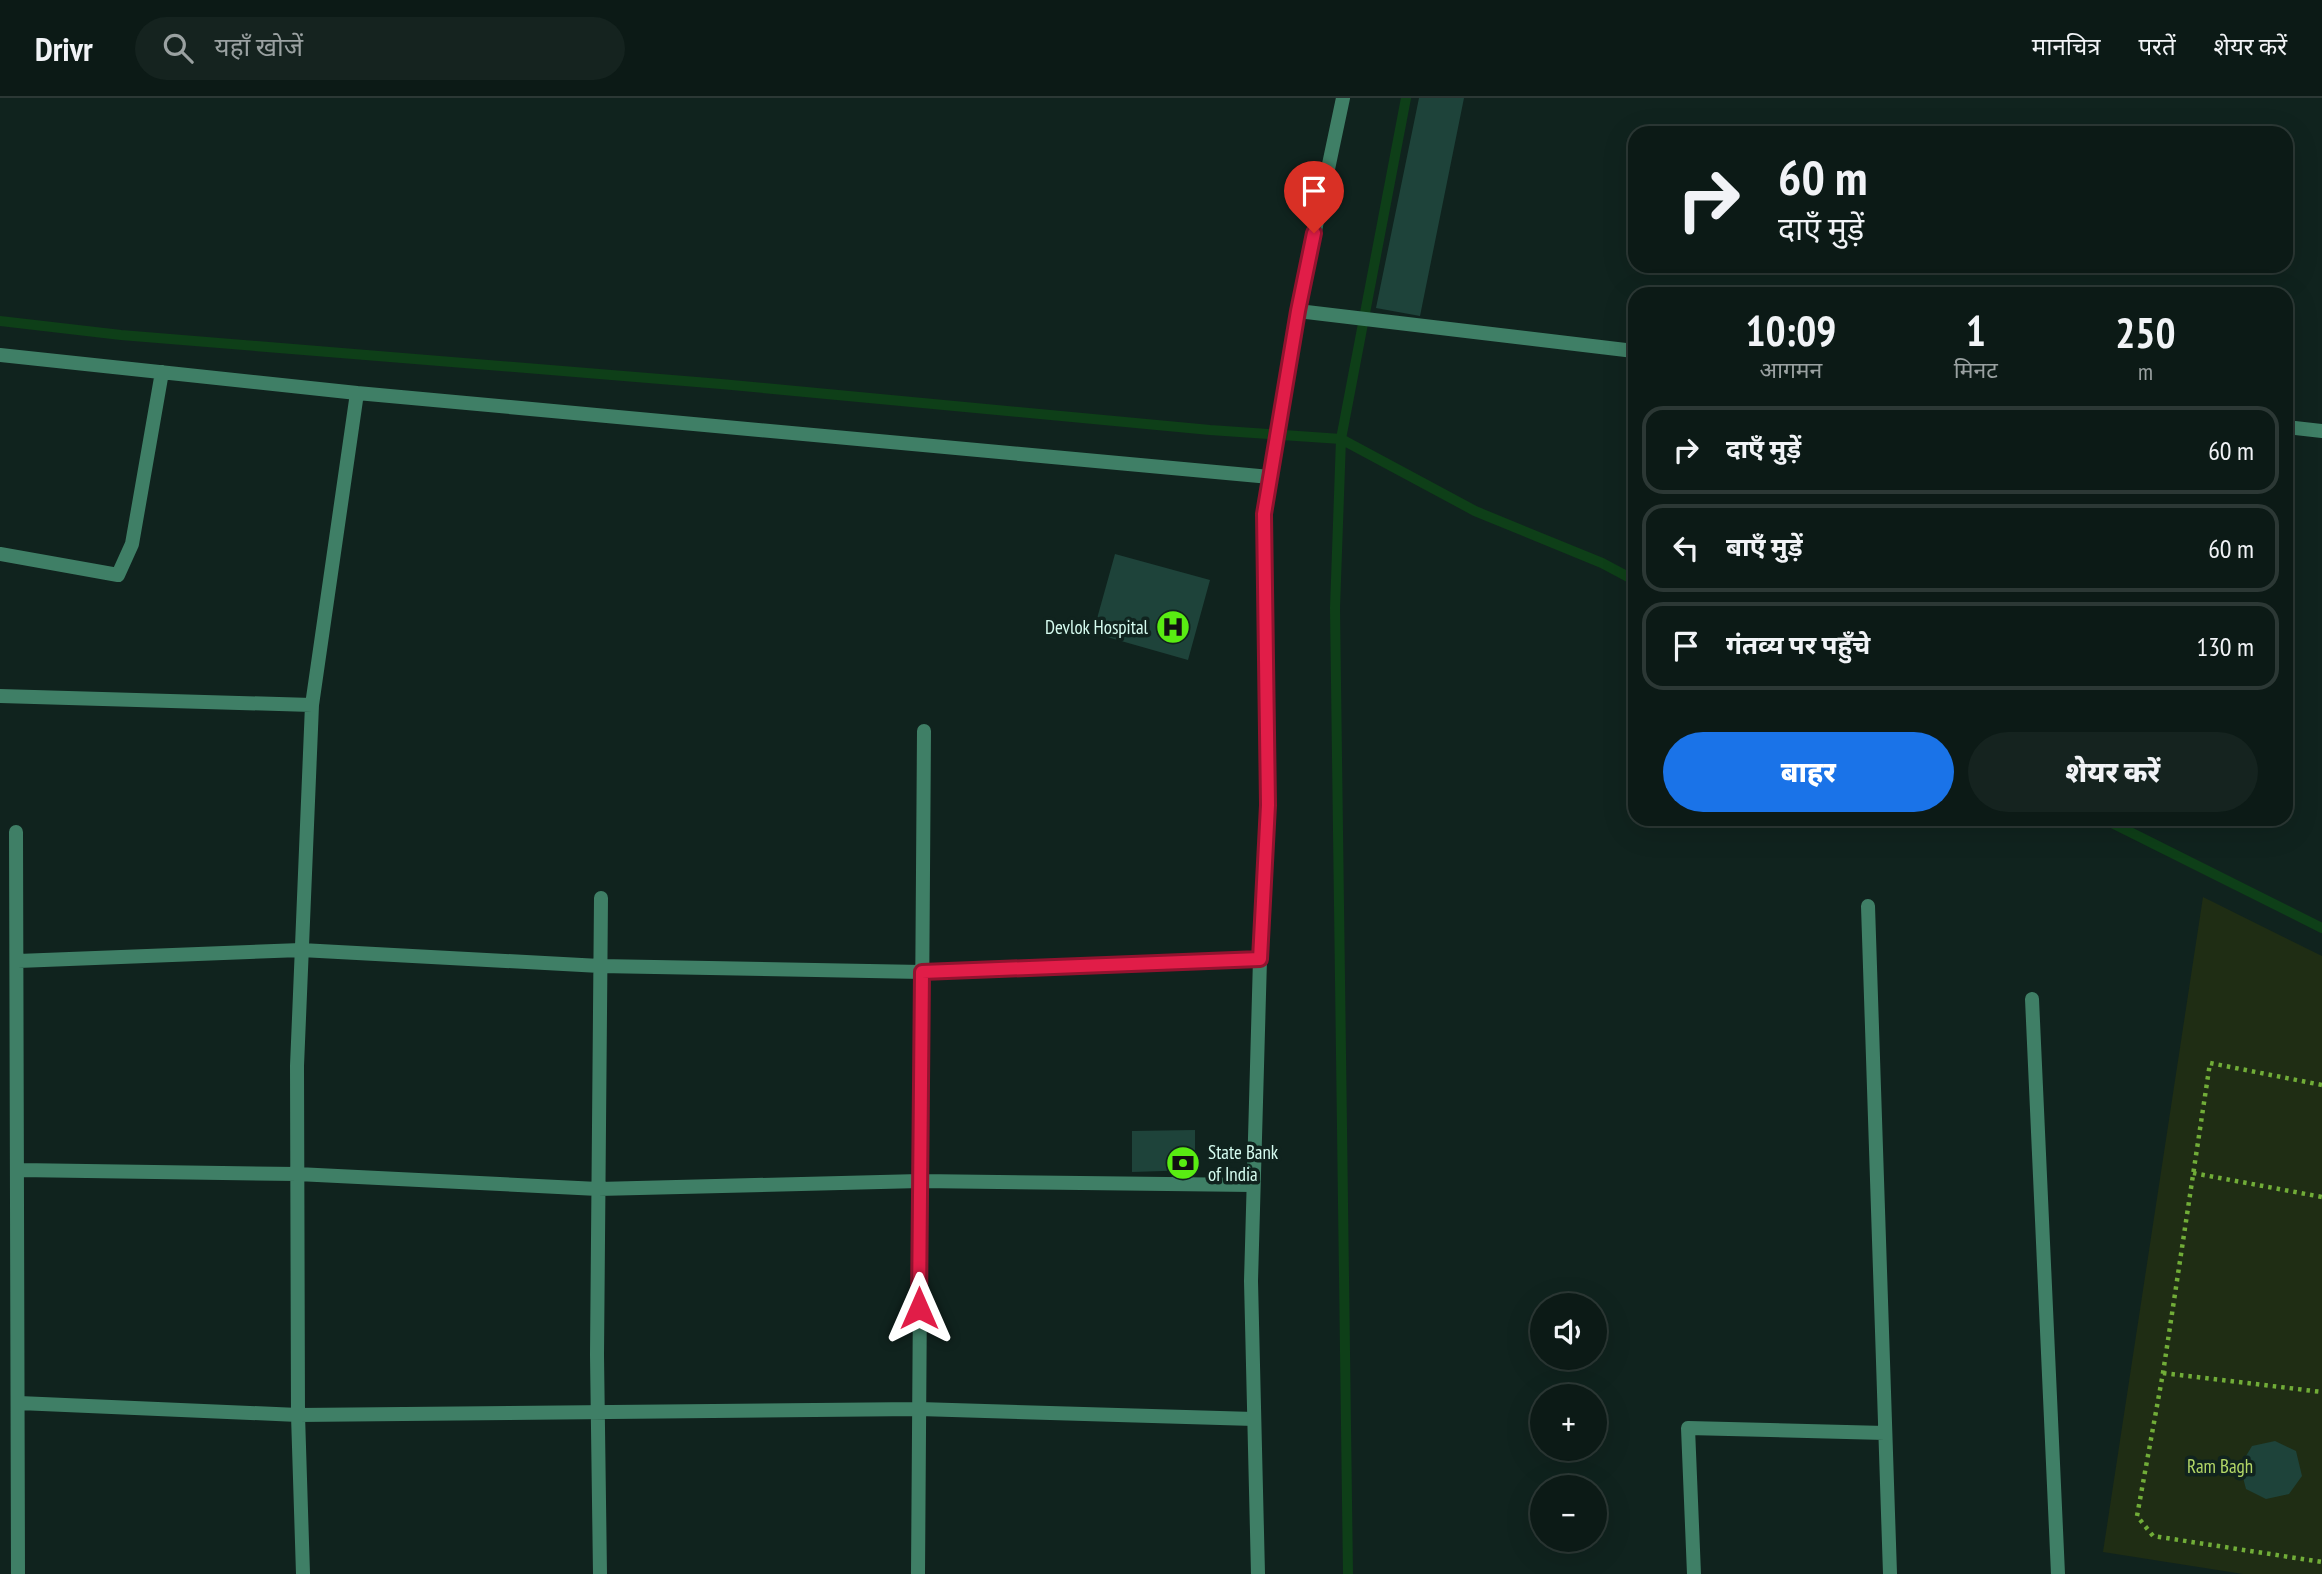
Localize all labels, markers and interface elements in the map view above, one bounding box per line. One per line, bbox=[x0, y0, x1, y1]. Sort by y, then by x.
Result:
search box bbox=[135, 17, 625, 80]
text: Drivr bbox=[35, 27, 93, 70]
icon: search bbox=[159, 29, 197, 67]
text: यहाँ खोजें bbox=[215, 30, 303, 63]
text: मानचित्र bbox=[2032, 31, 2100, 62]
text: परतें bbox=[2138, 31, 2176, 62]
text: शेयर करें bbox=[2214, 31, 2287, 62]
text: 60 m bbox=[1778, 145, 1867, 209]
icon: right bbox=[1663, 154, 1754, 245]
pin bbox=[1284, 161, 1344, 233]
icon: arrive bbox=[1295, 172, 1333, 210]
text: दाएँ मुड़ें bbox=[1778, 207, 1864, 249]
text: 10:09 bbox=[1745, 303, 1836, 358]
text: 1 bbox=[1966, 303, 1986, 358]
text: 250 bbox=[2115, 305, 2176, 360]
text: आगमन bbox=[1759, 355, 1822, 384]
text: मिनट bbox=[1954, 355, 1998, 384]
text: m bbox=[2138, 357, 2153, 386]
icon: right bbox=[1667, 431, 1705, 469]
text: दाएँ मुड़ें bbox=[1726, 432, 1801, 465]
text: 60 m bbox=[2208, 434, 2254, 467]
icon: left bbox=[1667, 529, 1705, 567]
text: बाएँ मुड़ें bbox=[1726, 530, 1803, 563]
text: 60 m bbox=[2208, 532, 2254, 565]
hospital icon: Devlok Hospital bbox=[1154, 608, 1192, 646]
place label: Devlok Hospital bbox=[1045, 615, 1149, 639]
icon: arrive bbox=[1667, 627, 1705, 665]
text: गंतव्य पर पहुँचे bbox=[1726, 628, 1870, 661]
text: 130 m bbox=[2196, 630, 2254, 663]
button: बाहर bbox=[1663, 732, 1954, 812]
button: शेयर करें bbox=[1968, 732, 2258, 812]
place label: State Bank of India bbox=[1208, 1140, 1279, 1186]
bank icon: State Bank of India bbox=[1164, 1144, 1202, 1182]
position arrow bbox=[882, 1271, 956, 1345]
map controls bbox=[1530, 1293, 1607, 1552]
button: sound bbox=[1530, 1293, 1607, 1370]
button: + bbox=[1530, 1384, 1607, 1461]
park label: Ram Bagh bbox=[2187, 1454, 2253, 1478]
button: − bbox=[1530, 1475, 1607, 1552]

